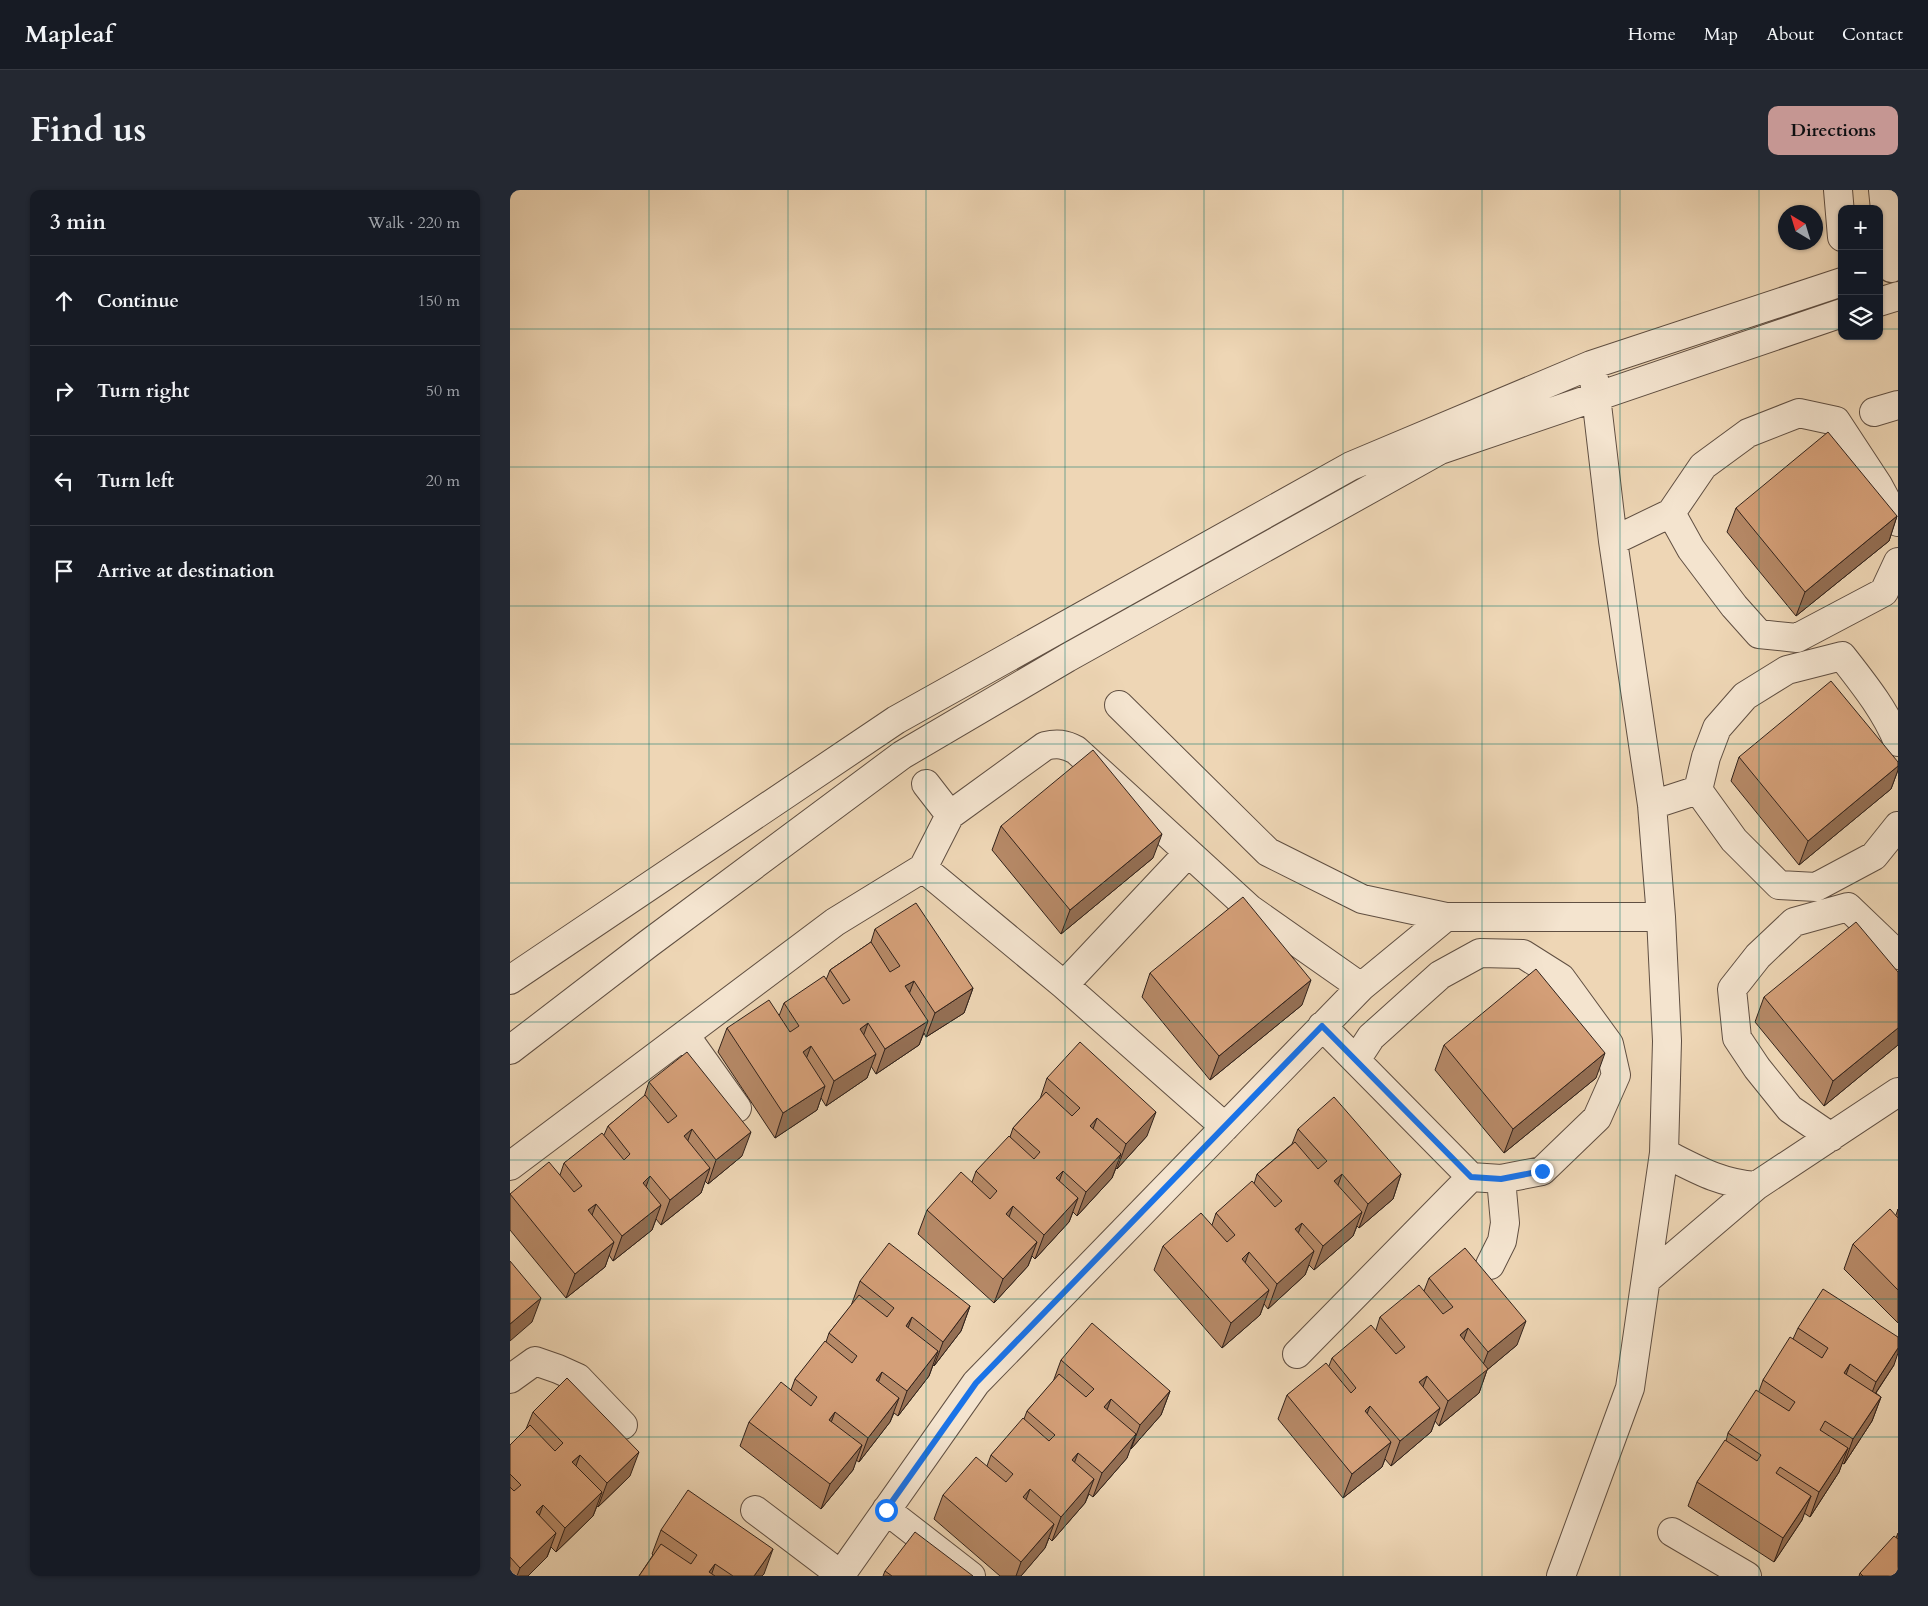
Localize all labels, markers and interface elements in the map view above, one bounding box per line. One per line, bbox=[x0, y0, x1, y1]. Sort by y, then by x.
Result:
text: Mapleaf bbox=[25, 18, 113, 51]
text: Home bbox=[1628, 22, 1676, 47]
text: Map bbox=[1704, 22, 1738, 47]
text: About bbox=[1766, 22, 1814, 47]
text: Contact bbox=[1842, 22, 1903, 47]
text: Find us bbox=[30, 106, 146, 154]
button: Directions bbox=[1768, 106, 1898, 155]
north arrow bbox=[1778, 205, 1823, 250]
map controls bbox=[1838, 205, 1883, 340]
button: + bbox=[1838, 205, 1883, 250]
text: 3 min bbox=[50, 208, 106, 237]
text: Walk · 220 m bbox=[368, 212, 460, 234]
button: − bbox=[1838, 250, 1883, 295]
icon: ahead bbox=[50, 287, 78, 315]
text: Continue bbox=[97, 288, 179, 314]
text: 150 m bbox=[418, 290, 460, 312]
button: layers bbox=[1838, 295, 1883, 340]
icon: right bbox=[50, 377, 78, 405]
text: Turn right bbox=[97, 378, 189, 404]
text: 50 m bbox=[426, 380, 460, 402]
icon: left bbox=[50, 467, 78, 495]
text: Turn left bbox=[97, 468, 174, 494]
text: 20 m bbox=[426, 470, 460, 492]
icon: arrive bbox=[50, 557, 78, 585]
text: Arrive at destination bbox=[97, 558, 274, 584]
route end bbox=[1531, 1160, 1554, 1183]
route start bbox=[875, 1499, 898, 1522]

